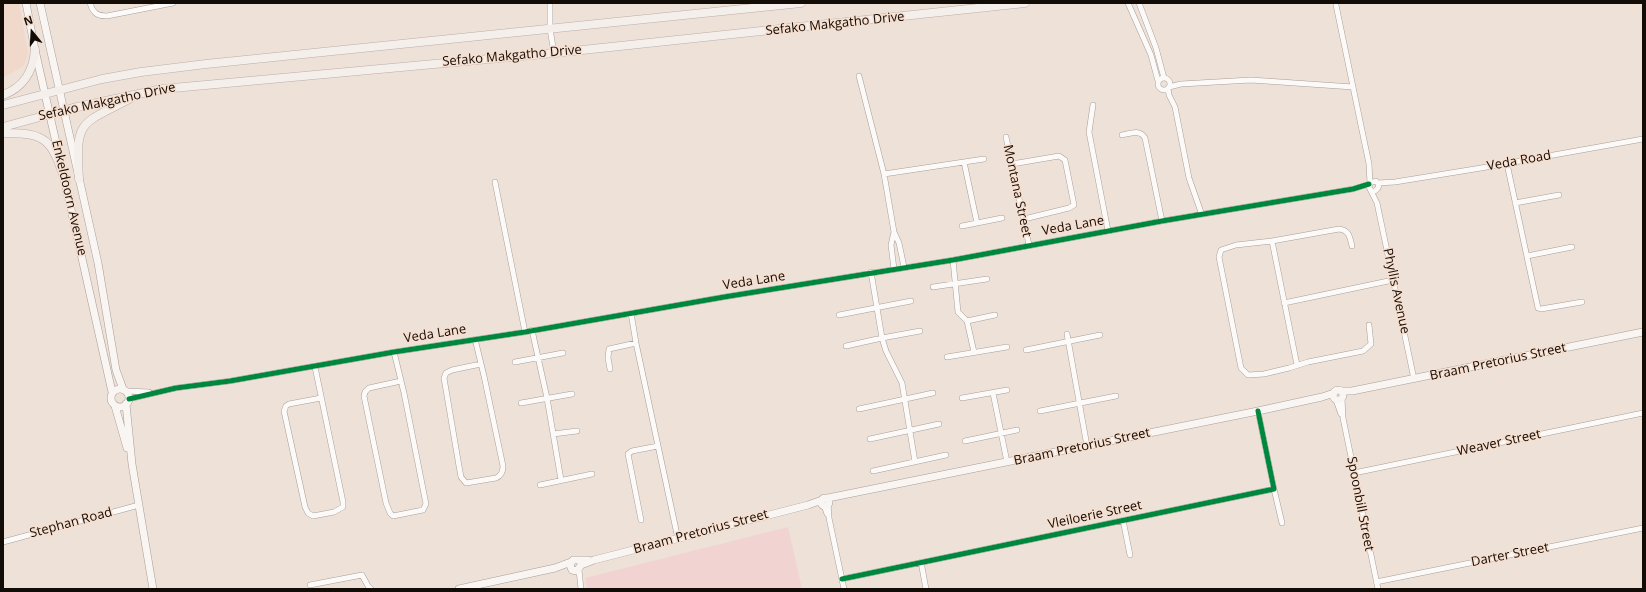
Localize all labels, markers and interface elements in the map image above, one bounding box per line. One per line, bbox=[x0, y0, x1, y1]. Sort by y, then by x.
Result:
street label: Sefako Makgatho Drive bbox=[765, 9, 905, 39]
north arrow bbox=[12, 12, 52, 52]
text: N bbox=[22, 12, 35, 29]
street label: Sefako Makgatho Drive bbox=[442, 42, 582, 70]
street label: Sefako Makgatho Drive bbox=[37, 80, 177, 124]
street label: Enkeldoorn Avenue bbox=[48, 139, 90, 257]
street label: Montana Street bbox=[1000, 143, 1034, 239]
street label: Veda Road bbox=[1486, 148, 1552, 174]
street label: Veda Lane bbox=[1041, 213, 1105, 239]
street label: Phyllis Avenue bbox=[1379, 247, 1413, 335]
street label: Veda Lane bbox=[722, 268, 786, 294]
street label: Veda Lane bbox=[403, 321, 467, 347]
street label: Braam Pretorius Street bbox=[1428, 340, 1568, 384]
street label: Braam Pretorius Street bbox=[1012, 425, 1152, 469]
street label: Weaver Street bbox=[1456, 427, 1542, 459]
street label: Spoonbill Street bbox=[1343, 455, 1377, 553]
street label: Vleiloerie Street bbox=[1047, 497, 1143, 533]
street label: Stephan Road bbox=[28, 505, 114, 541]
street label: Braam Pretorius Street bbox=[632, 506, 770, 558]
street label: Darter Street bbox=[1470, 540, 1550, 570]

